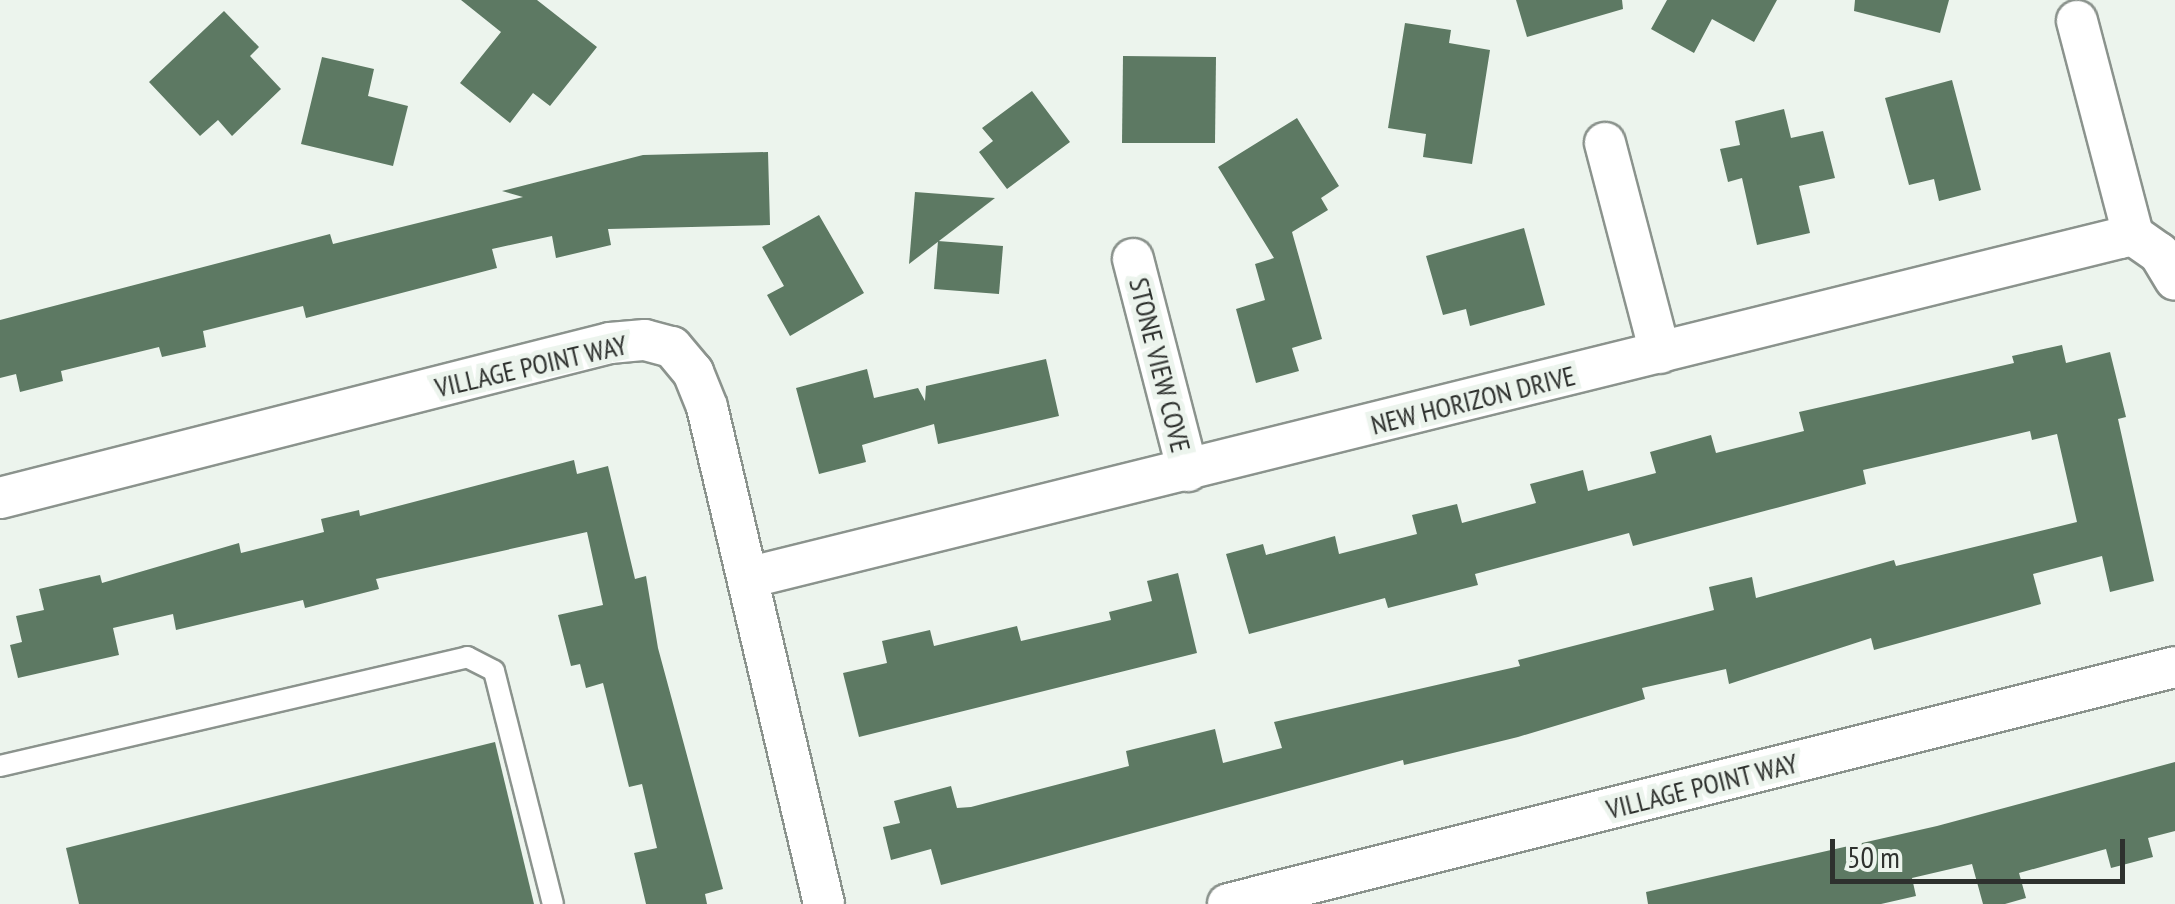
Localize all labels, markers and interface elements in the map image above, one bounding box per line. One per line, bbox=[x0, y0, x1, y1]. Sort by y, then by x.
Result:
street label: STONE VIEW COVE bbox=[1122, 274, 1198, 456]
street label: VILLAGE POINT WAY bbox=[431, 327, 631, 405]
street label: NEW HORIZON DRIVE bbox=[1367, 358, 1579, 442]
street label: VILLAGE POINT WAY bbox=[1602, 746, 1802, 826]
scale bar bbox=[1835, 819, 2130, 881]
text: 50 m bbox=[1847, 837, 1900, 876]

